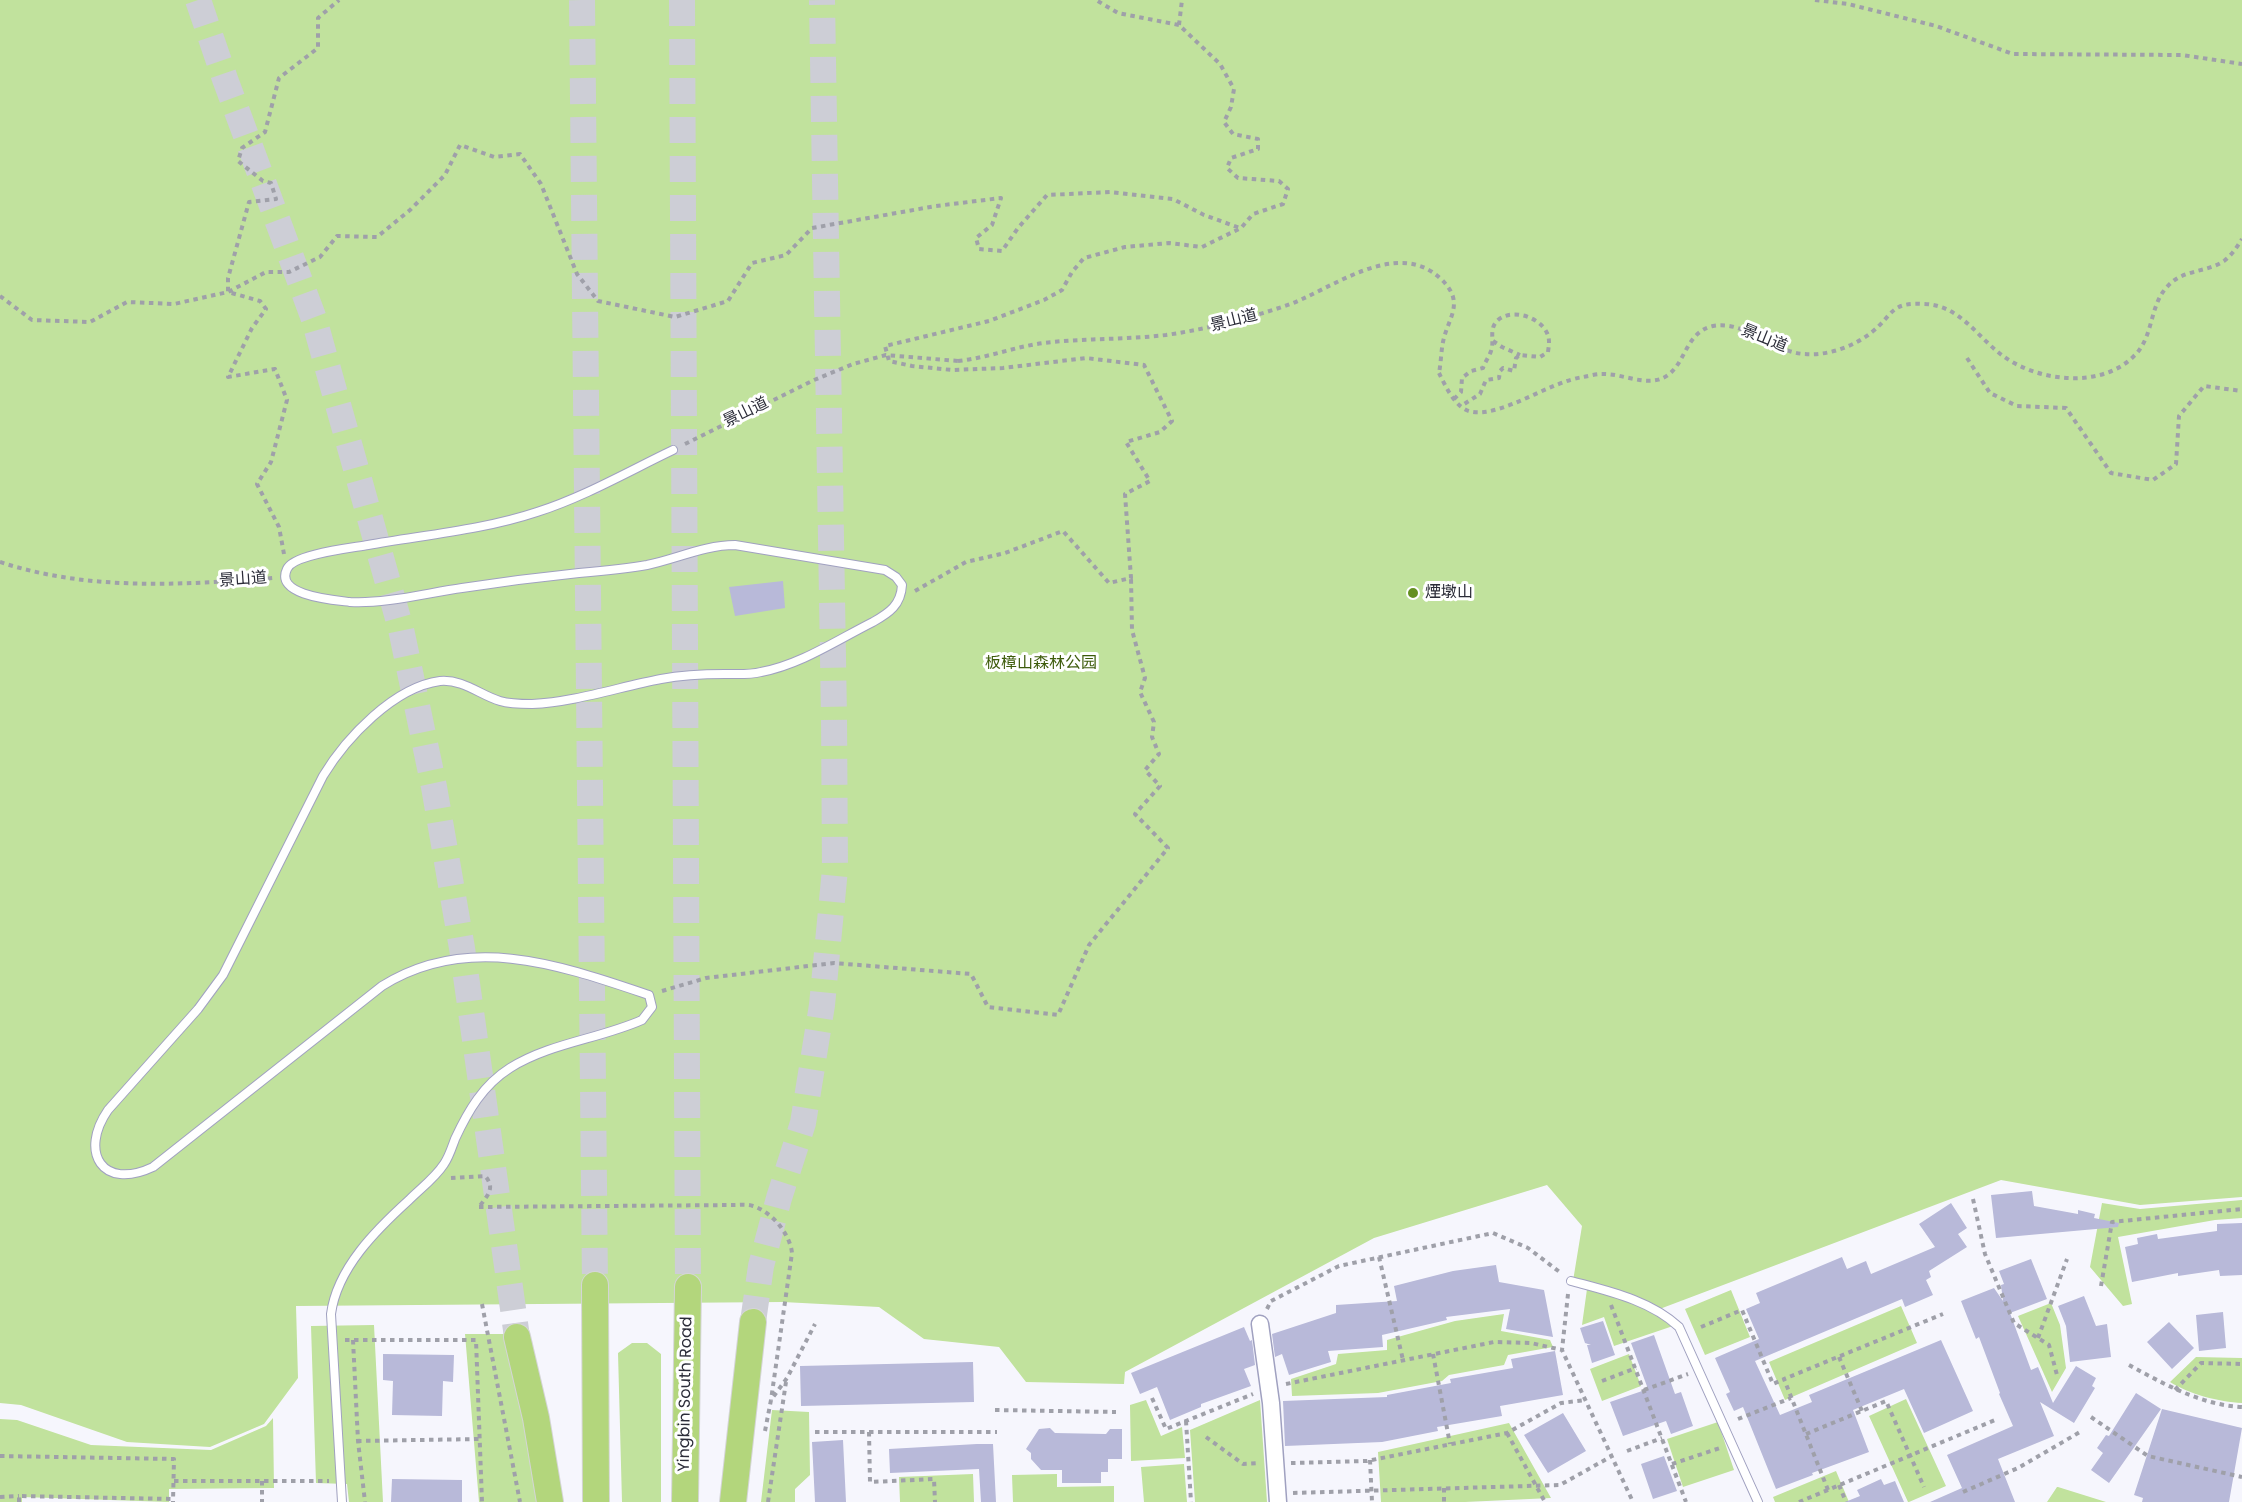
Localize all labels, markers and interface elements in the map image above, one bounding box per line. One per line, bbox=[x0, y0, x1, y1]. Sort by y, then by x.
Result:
street label: 景山道 bbox=[1208, 306, 1260, 336]
street label: 景山道 bbox=[1738, 321, 1790, 357]
street label: 景山道 bbox=[720, 394, 772, 432]
street label: 景山道 bbox=[218, 569, 268, 591]
place label: 煙墩山 bbox=[1425, 583, 1473, 603]
marker: 煙墩山 bbox=[1406, 586, 1420, 600]
park label: 板樟山森林公园 bbox=[985, 654, 1097, 674]
street label: Yingbin South Road bbox=[675, 1316, 697, 1472]

